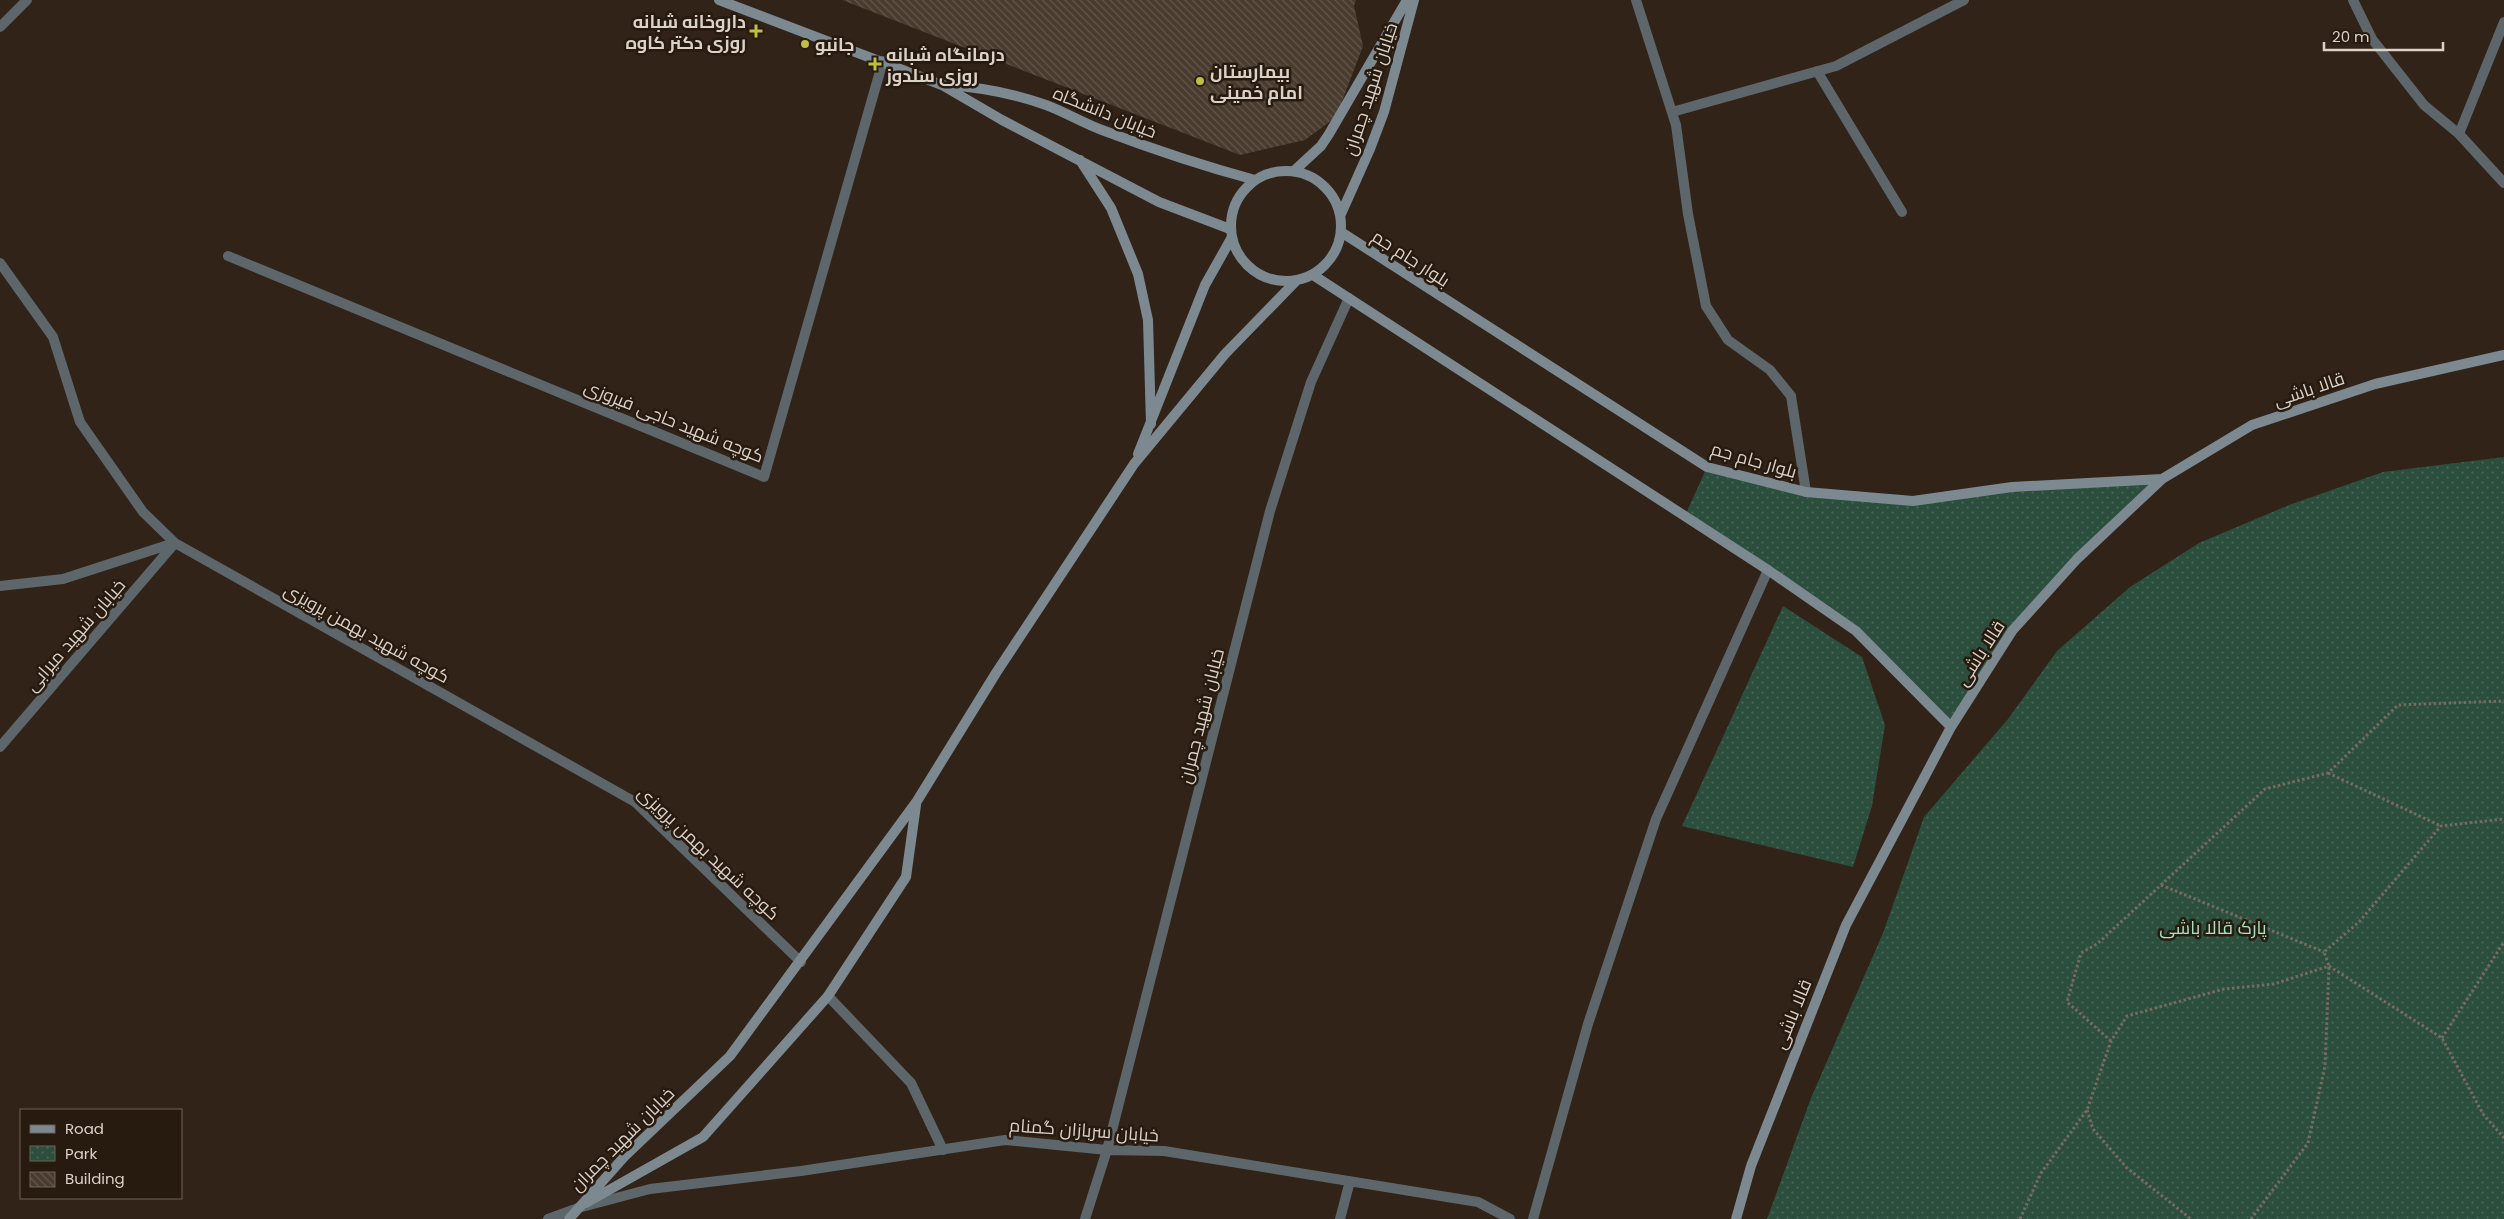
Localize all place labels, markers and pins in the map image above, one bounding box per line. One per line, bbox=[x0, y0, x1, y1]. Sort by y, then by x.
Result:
place label: داروخانه شبانه روزی دکتر کاوه bbox=[626, 9, 746, 55]
marker: داروخانه شبانه روزی دکتر کاوه bbox=[750, 25, 762, 37]
place label: جانبو bbox=[815, 32, 854, 57]
marker: جانبو bbox=[799, 38, 811, 50]
place label: درمانگاه شبانه روزی سلدوز bbox=[885, 42, 1005, 88]
marker: درمانگاه شبانه روزی سلدوز bbox=[868, 57, 882, 71]
place label: بیمارستان امام خمینی bbox=[1210, 59, 1303, 105]
marker: بیمارستان امام خمینی bbox=[1194, 75, 1206, 87]

